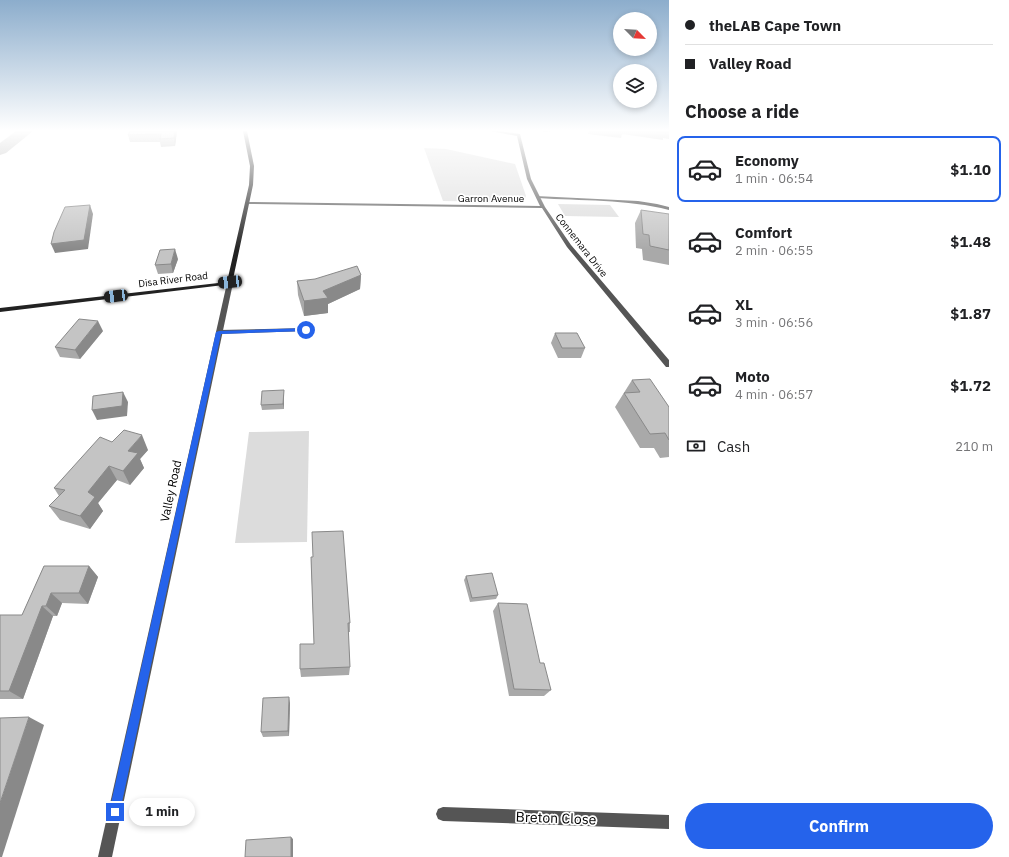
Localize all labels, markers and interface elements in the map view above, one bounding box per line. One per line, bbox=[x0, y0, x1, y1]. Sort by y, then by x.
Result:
north arrow bbox=[613, 12, 657, 56]
map controls bbox=[613, 12, 657, 108]
text: theLAB Cape Town bbox=[709, 16, 841, 35]
text: Valley Road bbox=[709, 54, 792, 73]
button: layers bbox=[613, 64, 657, 108]
text: Choose a ride bbox=[685, 100, 799, 123]
icon: car bbox=[687, 151, 723, 187]
text: Economy bbox=[735, 151, 799, 170]
text: $1.10 bbox=[950, 160, 991, 179]
text: 1 min · 06:54 bbox=[735, 170, 813, 187]
street label: Garron Avenue bbox=[458, 192, 525, 205]
street label: Connemara Drive bbox=[553, 211, 611, 280]
icon: car bbox=[687, 223, 723, 259]
text: Comfort bbox=[735, 223, 792, 242]
text: $1.48 bbox=[950, 232, 991, 251]
text: 2 min · 06:55 bbox=[735, 242, 813, 259]
street label: Disa River Road bbox=[138, 269, 209, 290]
car bbox=[217, 275, 243, 289]
car bbox=[103, 289, 129, 303]
icon: car bbox=[687, 295, 723, 331]
text: XL bbox=[735, 295, 753, 314]
text: $1.87 bbox=[950, 304, 991, 323]
text: 3 min · 06:56 bbox=[735, 314, 813, 331]
route start bbox=[297, 321, 315, 339]
icon: car bbox=[687, 367, 723, 403]
text: Moto bbox=[735, 367, 770, 386]
text: $1.72 bbox=[950, 376, 991, 395]
text: 4 min · 06:57 bbox=[735, 386, 813, 403]
icon: cash bbox=[685, 435, 707, 457]
text: Cash bbox=[717, 437, 750, 456]
text: 210 m bbox=[955, 438, 993, 455]
street label: Valley Road bbox=[157, 459, 184, 523]
callout: 1 min bbox=[129, 798, 195, 826]
route end bbox=[106, 803, 124, 821]
text: 1 min bbox=[145, 803, 179, 820]
button: Confirm bbox=[685, 803, 993, 849]
street label: Breton Close bbox=[515, 808, 597, 828]

